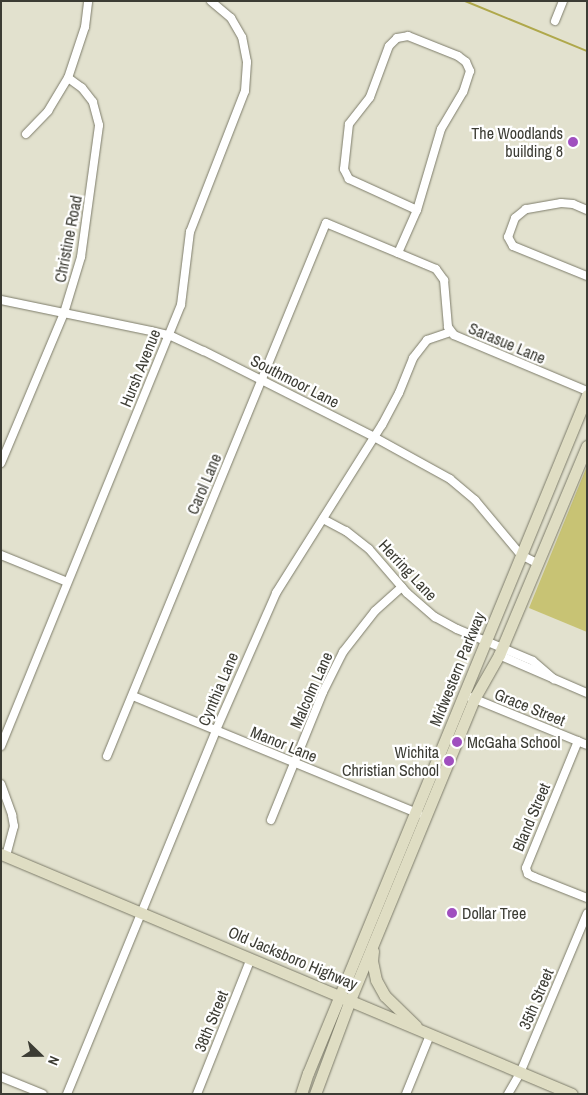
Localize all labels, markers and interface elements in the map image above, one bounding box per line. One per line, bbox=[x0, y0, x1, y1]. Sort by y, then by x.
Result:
place label: The Woodlands building 8 bbox=[471, 123, 563, 161]
marker: The Woodlands building 8 bbox=[567, 136, 579, 148]
street label: Christine Road bbox=[50, 194, 86, 284]
street label: Sarasue Lane bbox=[466, 318, 548, 368]
street label: Hursh Avenue bbox=[116, 326, 164, 410]
street label: Southmoor Lane bbox=[247, 350, 343, 412]
street label: Carol Lane bbox=[183, 451, 225, 517]
street label: Herring Lane bbox=[375, 535, 441, 605]
street label: Midwestern Parkway bbox=[425, 609, 489, 729]
street label: Cynthia Lane bbox=[194, 649, 242, 729]
street label: Malcolm Lane bbox=[286, 649, 336, 731]
street label: Grace Street bbox=[492, 684, 568, 730]
street label: Manor Lane bbox=[248, 722, 320, 766]
place label: McGaha School bbox=[467, 732, 560, 752]
marker: McGaha School bbox=[451, 736, 463, 748]
place label: Wichita Christian School bbox=[342, 742, 439, 780]
marker: Wichita Christian School bbox=[443, 755, 455, 767]
street label: Bland Street bbox=[508, 780, 554, 854]
place label: Dollar Tree bbox=[462, 903, 526, 923]
marker: Dollar Tree bbox=[446, 907, 458, 919]
street label: Old Jacksboro Highway bbox=[225, 922, 361, 994]
street label: 35th Street bbox=[515, 966, 557, 1032]
street label: 38th Street bbox=[190, 988, 232, 1054]
north arrow bbox=[15, 1030, 65, 1080]
text: N bbox=[44, 1053, 64, 1068]

